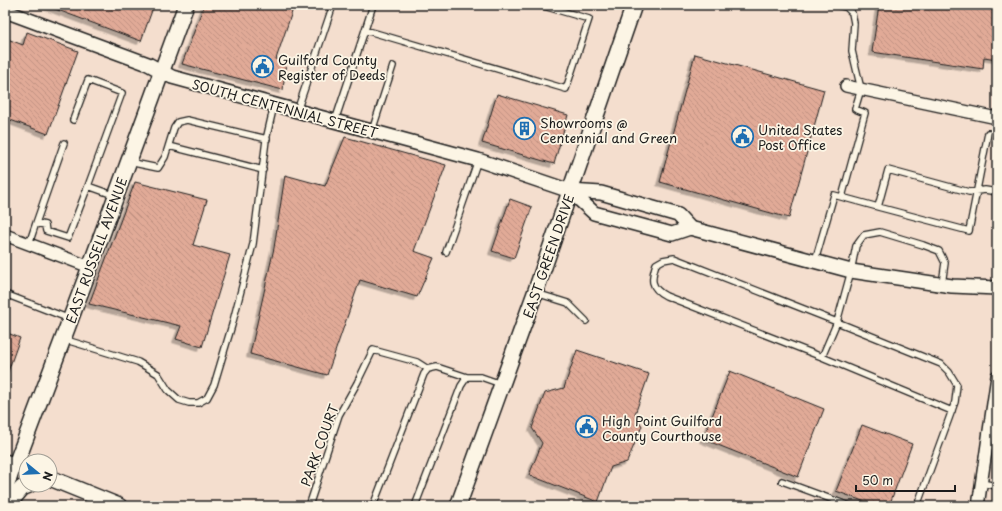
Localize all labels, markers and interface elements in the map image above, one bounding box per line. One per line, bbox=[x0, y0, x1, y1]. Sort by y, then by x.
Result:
place label: Guilford County Register of Deeds bbox=[278, 50, 385, 84]
public building icon: Guilford County Register of Deeds bbox=[249, 53, 275, 79]
street label: SOUTH CENTENNIAL STREET bbox=[190, 74, 380, 142]
place label: Showrooms @ Centennial and Green bbox=[540, 113, 677, 147]
building icon: Showrooms @ Centennial and Green bbox=[512, 116, 538, 142]
place label: United States Post Office bbox=[758, 120, 842, 154]
public building icon: United States Post Office bbox=[729, 123, 755, 149]
street label: EAST RUSSELL AVENUE bbox=[61, 174, 131, 326]
street label: EAST GREEN DRIVE bbox=[518, 191, 578, 321]
street label: PARK COURT bbox=[295, 401, 343, 489]
place label: High Point Guilford County Courthouse bbox=[602, 411, 722, 445]
public building icon: High Point Guilford County Courthouse bbox=[574, 414, 600, 440]
north arrow bbox=[18, 453, 58, 493]
scale bar bbox=[856, 467, 955, 493]
text: N bbox=[38, 469, 57, 483]
text: 50 m bbox=[862, 471, 893, 489]

